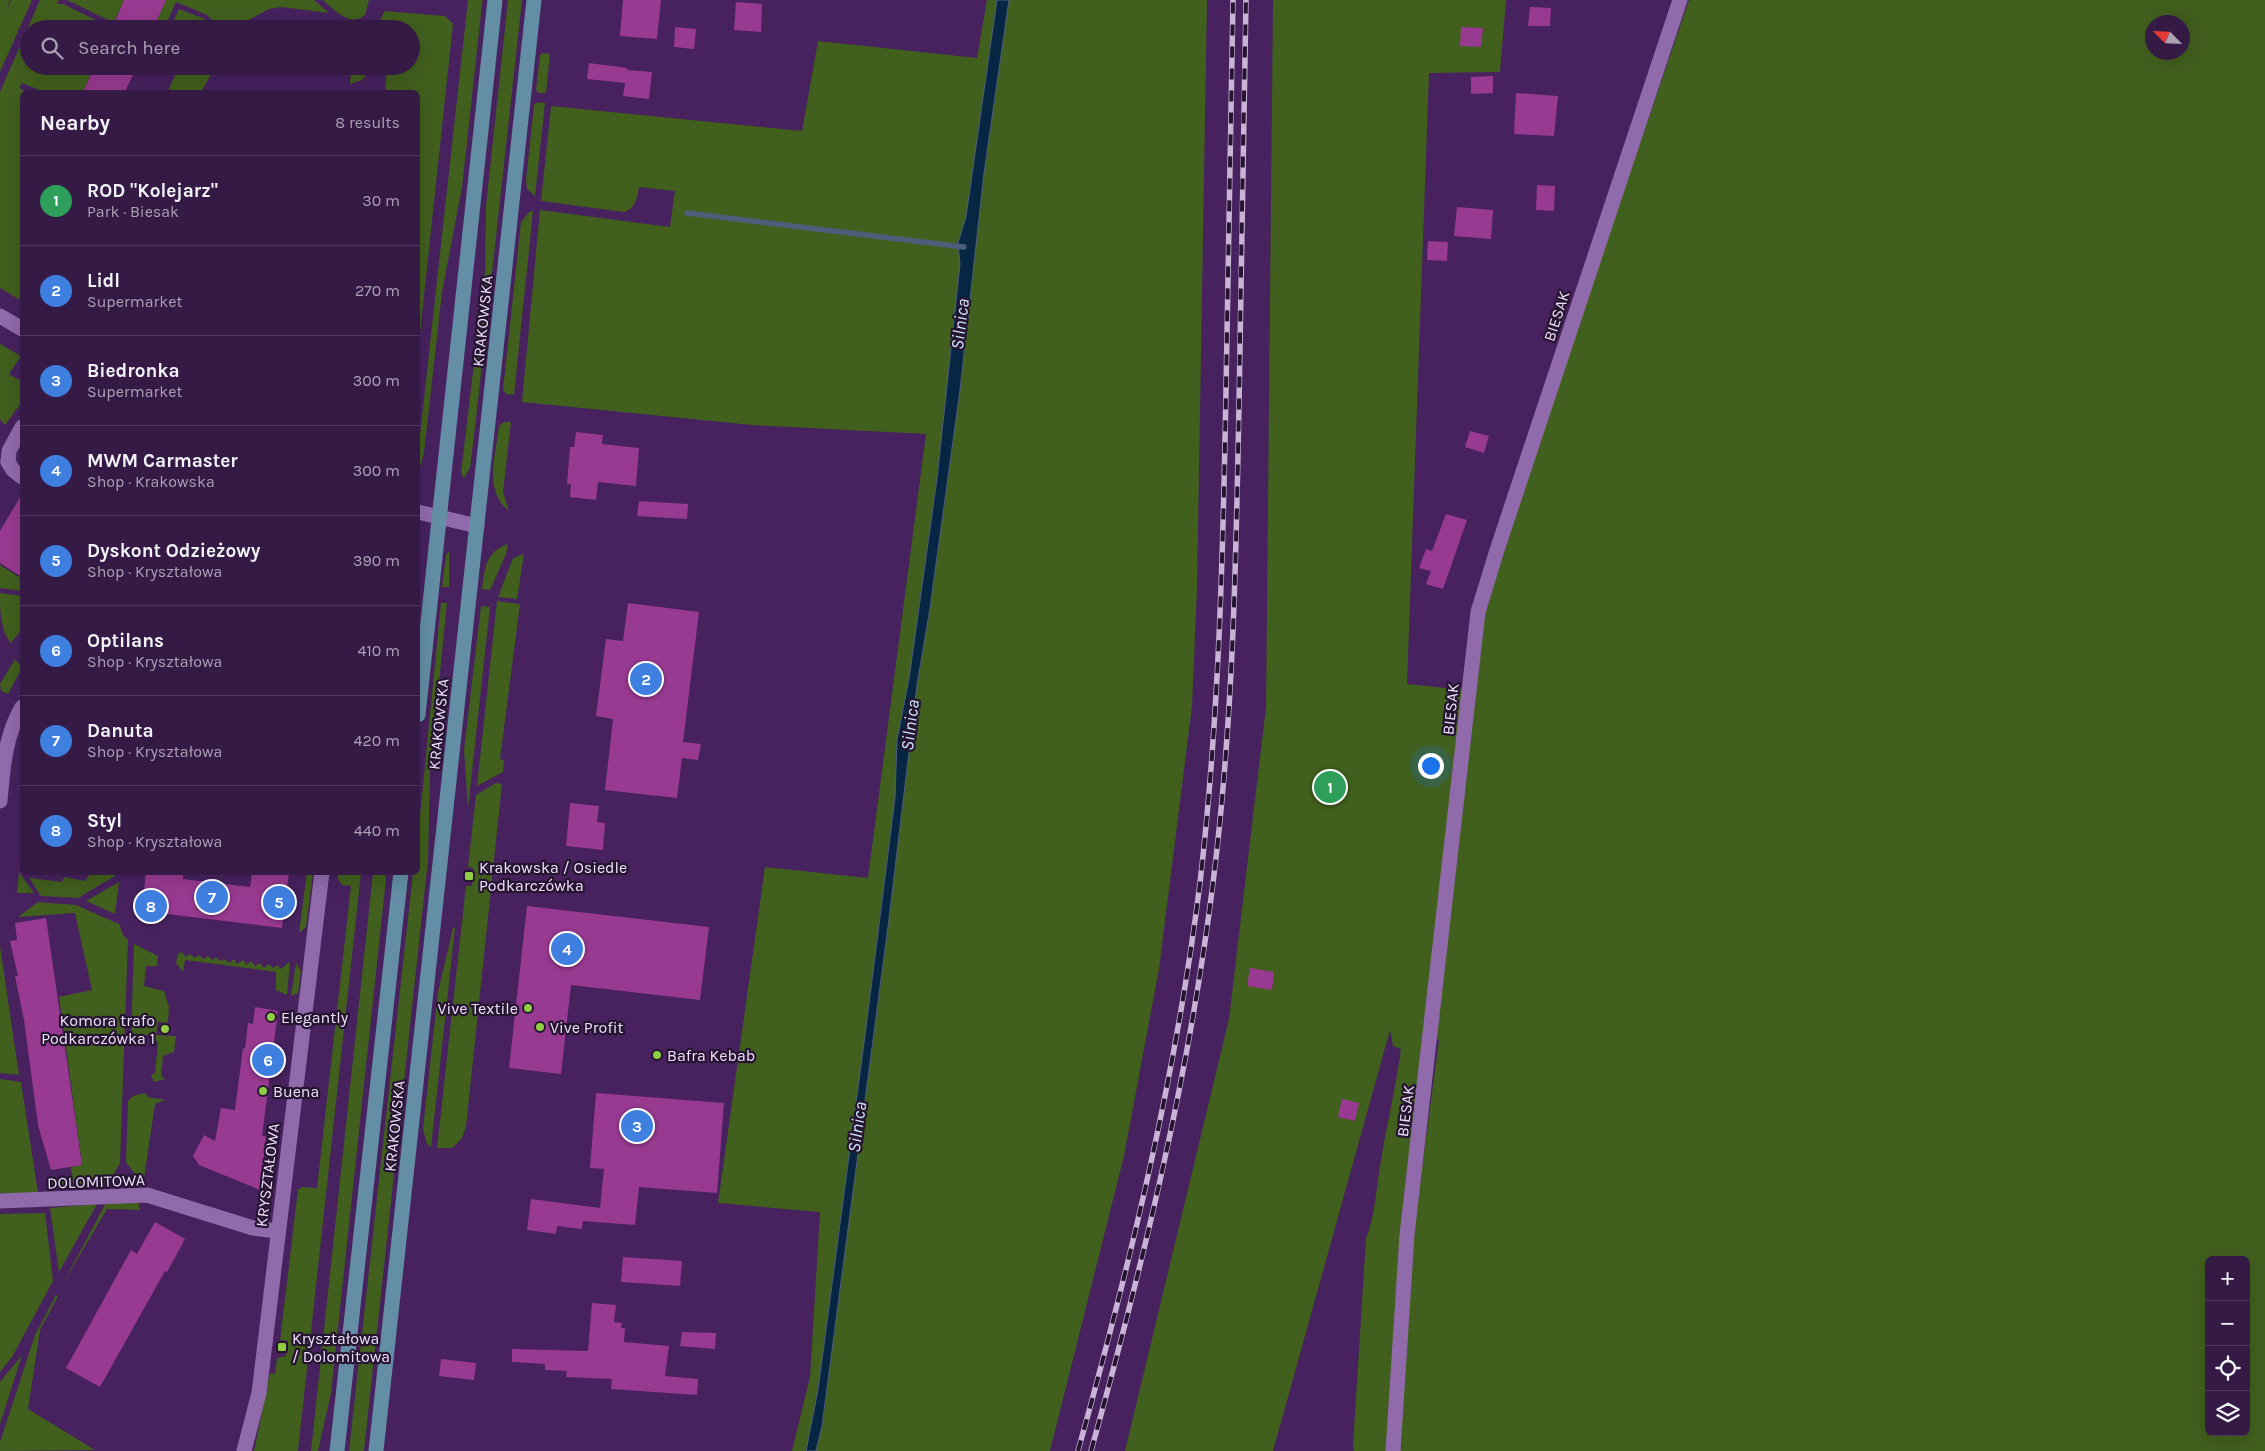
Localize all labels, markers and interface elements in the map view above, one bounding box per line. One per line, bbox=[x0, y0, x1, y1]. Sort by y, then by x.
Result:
north arrow bbox=[2145, 15, 2190, 60]
search box bbox=[20, 20, 420, 75]
icon: search bbox=[38, 34, 66, 62]
text: Search here bbox=[78, 37, 180, 59]
text: Nearby bbox=[40, 111, 110, 135]
text: 8 results bbox=[335, 113, 400, 132]
text: ROD "Kolejarz" bbox=[87, 180, 218, 202]
text: 1 bbox=[53, 191, 59, 210]
text: 30 m bbox=[362, 191, 400, 210]
text: Park · Biesak bbox=[87, 202, 179, 221]
text: Lidl bbox=[87, 270, 120, 292]
street label: KRAKOWSKA bbox=[468, 274, 497, 368]
text: 2 bbox=[51, 281, 61, 300]
text: 270 m bbox=[355, 281, 400, 300]
street label: BIESAK bbox=[1539, 288, 1574, 344]
text: Supermarket bbox=[87, 292, 183, 311]
water label: Silnica bbox=[946, 297, 974, 351]
text: Biedronka bbox=[87, 360, 180, 382]
text: 3 bbox=[51, 371, 61, 390]
text: 300 m bbox=[353, 371, 400, 390]
text: Supermarket bbox=[87, 382, 183, 401]
text: MWM Carmaster bbox=[87, 450, 238, 472]
text: 4 bbox=[51, 461, 61, 480]
text: 300 m bbox=[353, 461, 400, 480]
text: Shop · Krakowska bbox=[87, 472, 215, 491]
text: Dyskont Odzieżowy bbox=[87, 540, 260, 562]
text: 5 bbox=[51, 551, 61, 570]
text: 390 m bbox=[353, 551, 400, 570]
text: Shop · Kryształowa bbox=[87, 562, 222, 581]
text: Optilans bbox=[87, 630, 164, 652]
text: 6 bbox=[51, 641, 61, 660]
text: 410 m bbox=[358, 641, 400, 660]
text: Shop · Kryształowa bbox=[87, 652, 222, 671]
pin: 2 bbox=[630, 660, 662, 698]
street label: KRAKOWSKA bbox=[424, 677, 453, 771]
street label: BIESAK bbox=[1438, 682, 1463, 736]
water label: Silnica bbox=[896, 698, 924, 752]
text: Danuta bbox=[87, 720, 154, 742]
text: 7 bbox=[52, 731, 60, 750]
text: 420 m bbox=[354, 731, 400, 750]
text: Shop · Kryształowa bbox=[87, 742, 222, 761]
your location bbox=[1418, 753, 1444, 779]
pin: 1 bbox=[1314, 768, 1346, 806]
text: Styl bbox=[87, 810, 122, 832]
text: 8 bbox=[51, 821, 61, 840]
text: 440 m bbox=[354, 821, 400, 840]
text: Shop · Kryształowa bbox=[87, 832, 222, 851]
place label: Krakowska / Osiedle Podkarczówka bbox=[479, 858, 627, 895]
marker: Krakowska / Osiedle Podkarczówka bbox=[463, 870, 475, 882]
pin: 7 bbox=[196, 878, 228, 916]
pin: 5 bbox=[263, 883, 295, 921]
pin: 8 bbox=[135, 887, 167, 925]
pin: 4 bbox=[551, 930, 583, 968]
place label: Vive Textile bbox=[437, 999, 518, 1018]
marker: Vive Textile bbox=[522, 1002, 534, 1014]
place label: Elegantly bbox=[281, 1008, 349, 1027]
place label: Komora trafo Podkarczówka 1 bbox=[41, 1011, 155, 1048]
marker: Elegantly bbox=[265, 1011, 277, 1023]
place label: Vive Profit bbox=[550, 1018, 623, 1037]
marker: Vive Profit bbox=[534, 1021, 546, 1033]
marker: Komora trafo Podkarczówka 1 bbox=[159, 1023, 171, 1035]
pin: 6 bbox=[252, 1041, 284, 1079]
place label: Bafra Kebab bbox=[667, 1046, 755, 1065]
marker: Bafra Kebab bbox=[651, 1049, 663, 1061]
street label: KRAKOWSKA bbox=[380, 1079, 409, 1173]
place label: Buena bbox=[273, 1082, 319, 1101]
street label: BIESAK bbox=[1393, 1084, 1418, 1138]
marker: Buena bbox=[257, 1085, 269, 1097]
water label: Silnica bbox=[843, 1100, 871, 1154]
pin: 3 bbox=[621, 1107, 653, 1145]
street label: KRYSZTAŁOWA bbox=[252, 1122, 283, 1228]
street label: DOLOMITOWA bbox=[47, 1170, 145, 1193]
map controls bbox=[2205, 1256, 2250, 1436]
button: + bbox=[2205, 1256, 2250, 1301]
button: − bbox=[2205, 1301, 2250, 1346]
place label: Kryształowa / Dolomitowa bbox=[292, 1329, 390, 1366]
marker: Kryształowa / Dolomitowa bbox=[276, 1341, 288, 1353]
button: locate bbox=[2205, 1346, 2250, 1391]
button: layers bbox=[2205, 1391, 2250, 1436]

